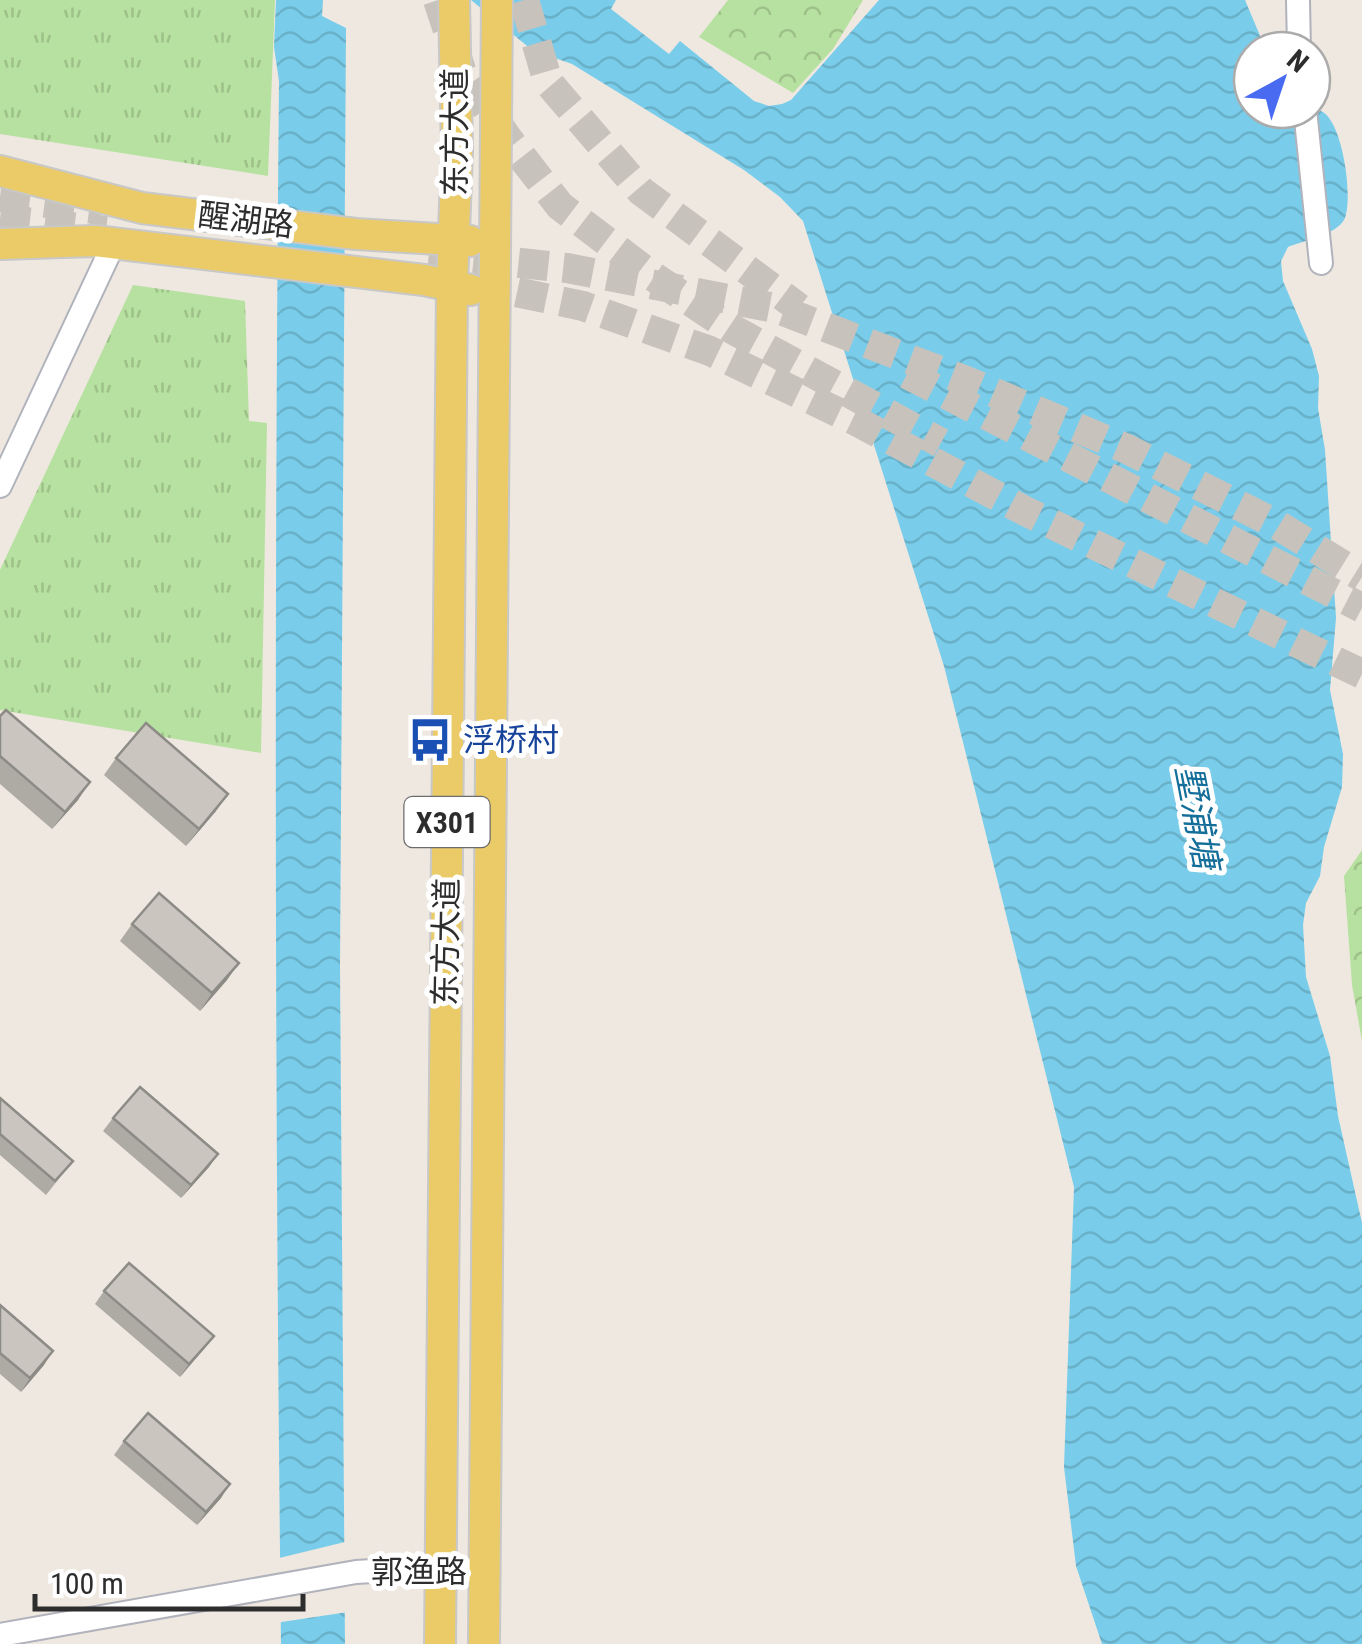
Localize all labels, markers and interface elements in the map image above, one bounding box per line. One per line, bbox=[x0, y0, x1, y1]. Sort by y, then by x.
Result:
north arrow bbox=[1232, 30, 1332, 130]
text: N bbox=[1281, 43, 1315, 79]
street label: 东方大道 bbox=[436, 68, 474, 196]
street label: 醒湖路 bbox=[196, 195, 296, 245]
bus stop icon: 浮桥村 bbox=[406, 716, 454, 764]
place label: 浮桥村 bbox=[463, 721, 559, 759]
water label: 墅浦塘 bbox=[1167, 762, 1228, 877]
road number: X301 bbox=[404, 797, 490, 847]
street label: 东方大道 bbox=[426, 878, 466, 1006]
scale bar bbox=[35, 1549, 302, 1611]
street label: 郭渔路 bbox=[371, 1553, 467, 1591]
text: 100 m bbox=[50, 1566, 124, 1601]

